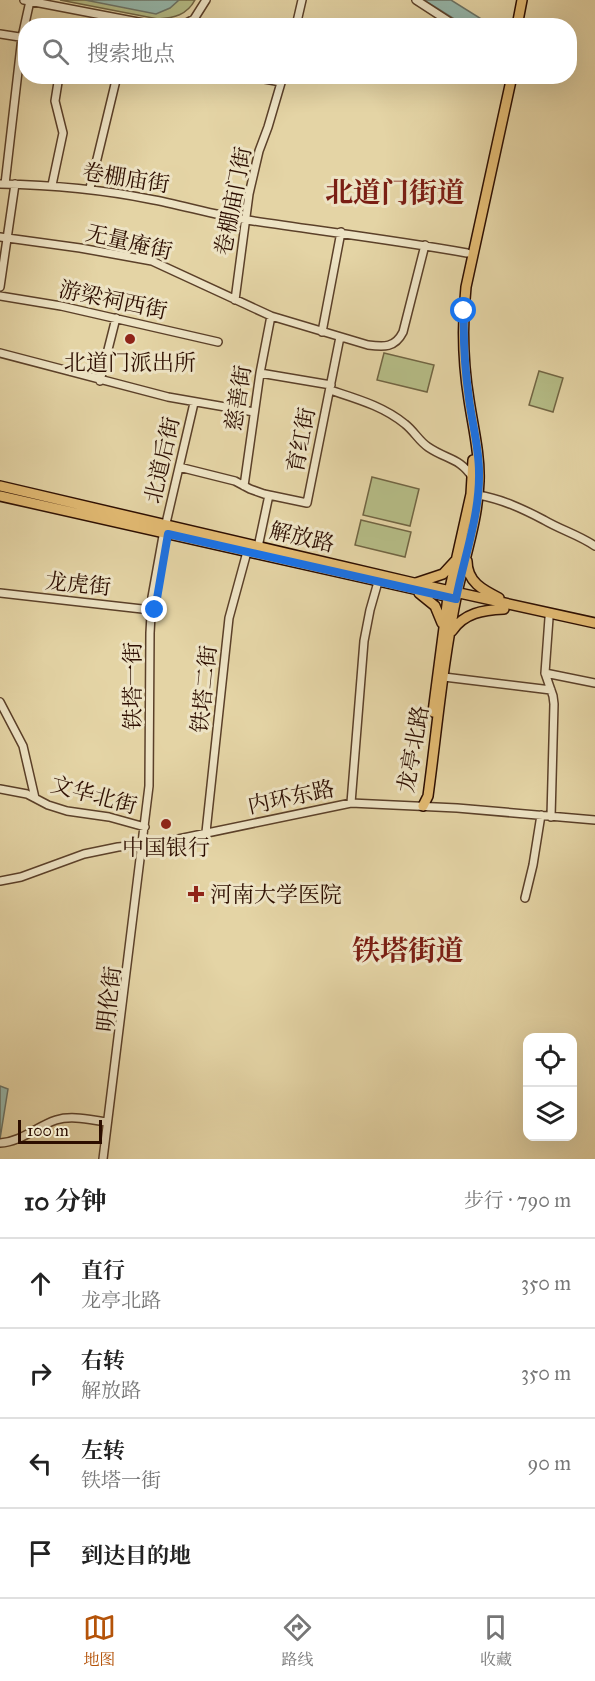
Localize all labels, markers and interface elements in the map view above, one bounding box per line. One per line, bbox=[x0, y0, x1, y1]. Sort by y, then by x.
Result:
search box bbox=[18, 18, 577, 84]
icon: search bbox=[39, 35, 72, 68]
text: 搜索地点 bbox=[87, 40, 175, 67]
street label: 卷棚庙门街 bbox=[209, 144, 257, 258]
street label: 卷棚庙街 bbox=[80, 158, 172, 198]
district label: 北道门街道 bbox=[325, 175, 465, 210]
street label: 无量庵街 bbox=[83, 219, 175, 265]
street label: 游梁祠西街 bbox=[56, 275, 170, 325]
route start bbox=[450, 297, 476, 323]
marker: 北道门派出所 bbox=[123, 332, 137, 346]
place label: 北道门派出所 bbox=[64, 349, 196, 376]
street label: 慈善街 bbox=[220, 363, 256, 433]
street label: 育红街 bbox=[281, 405, 321, 475]
street label: 北道后街 bbox=[139, 414, 185, 506]
street label: 解放路 bbox=[267, 516, 337, 558]
street label: 龙虎街 bbox=[44, 567, 112, 601]
route end bbox=[141, 596, 167, 622]
street label: 铁塔一街 bbox=[119, 642, 146, 730]
street label: 铁塔二街 bbox=[186, 644, 222, 734]
street label: 龙亭北路 bbox=[392, 703, 434, 795]
street label: 文华北街 bbox=[48, 771, 140, 819]
street label: 内环东路 bbox=[245, 775, 337, 819]
marker: 中国银行 bbox=[159, 817, 173, 831]
place label: 中国银行 bbox=[122, 834, 210, 861]
place label: 河南大学医院 bbox=[210, 881, 342, 908]
marker: 河南大学医院 bbox=[187, 885, 205, 903]
district label: 铁塔街道 bbox=[352, 933, 464, 968]
street label: 明伦街 bbox=[92, 965, 126, 1033]
map controls bbox=[523, 1033, 577, 1141]
button: locate bbox=[523, 1033, 577, 1087]
button: layers bbox=[523, 1087, 577, 1141]
scale bar bbox=[18, 1117, 102, 1144]
text: 100 m bbox=[27, 1121, 69, 1140]
text: 10 分钟 bbox=[24, 1185, 107, 1217]
text: 步行 · 790 m bbox=[464, 1188, 571, 1212]
text: 直行 bbox=[81, 1257, 125, 1284]
icon: ahead bbox=[24, 1267, 57, 1300]
text: 350 m bbox=[521, 1271, 571, 1295]
text: 龙亭北路 bbox=[81, 1288, 161, 1312]
text: 右转 bbox=[81, 1347, 125, 1374]
icon: right bbox=[24, 1357, 57, 1390]
text: 350 m bbox=[521, 1361, 571, 1385]
text: 解放路 bbox=[81, 1378, 141, 1402]
text: 左转 bbox=[81, 1437, 125, 1464]
icon: left bbox=[24, 1447, 57, 1480]
text: 90 m bbox=[528, 1451, 571, 1475]
text: 铁塔一街 bbox=[81, 1468, 161, 1492]
icon: arrive bbox=[24, 1537, 57, 1570]
text: 到达目的地 bbox=[81, 1542, 191, 1569]
tab: 地图 bbox=[83, 1611, 116, 1670]
tab: 路线 bbox=[281, 1611, 314, 1670]
tab: 收藏 bbox=[479, 1611, 512, 1670]

